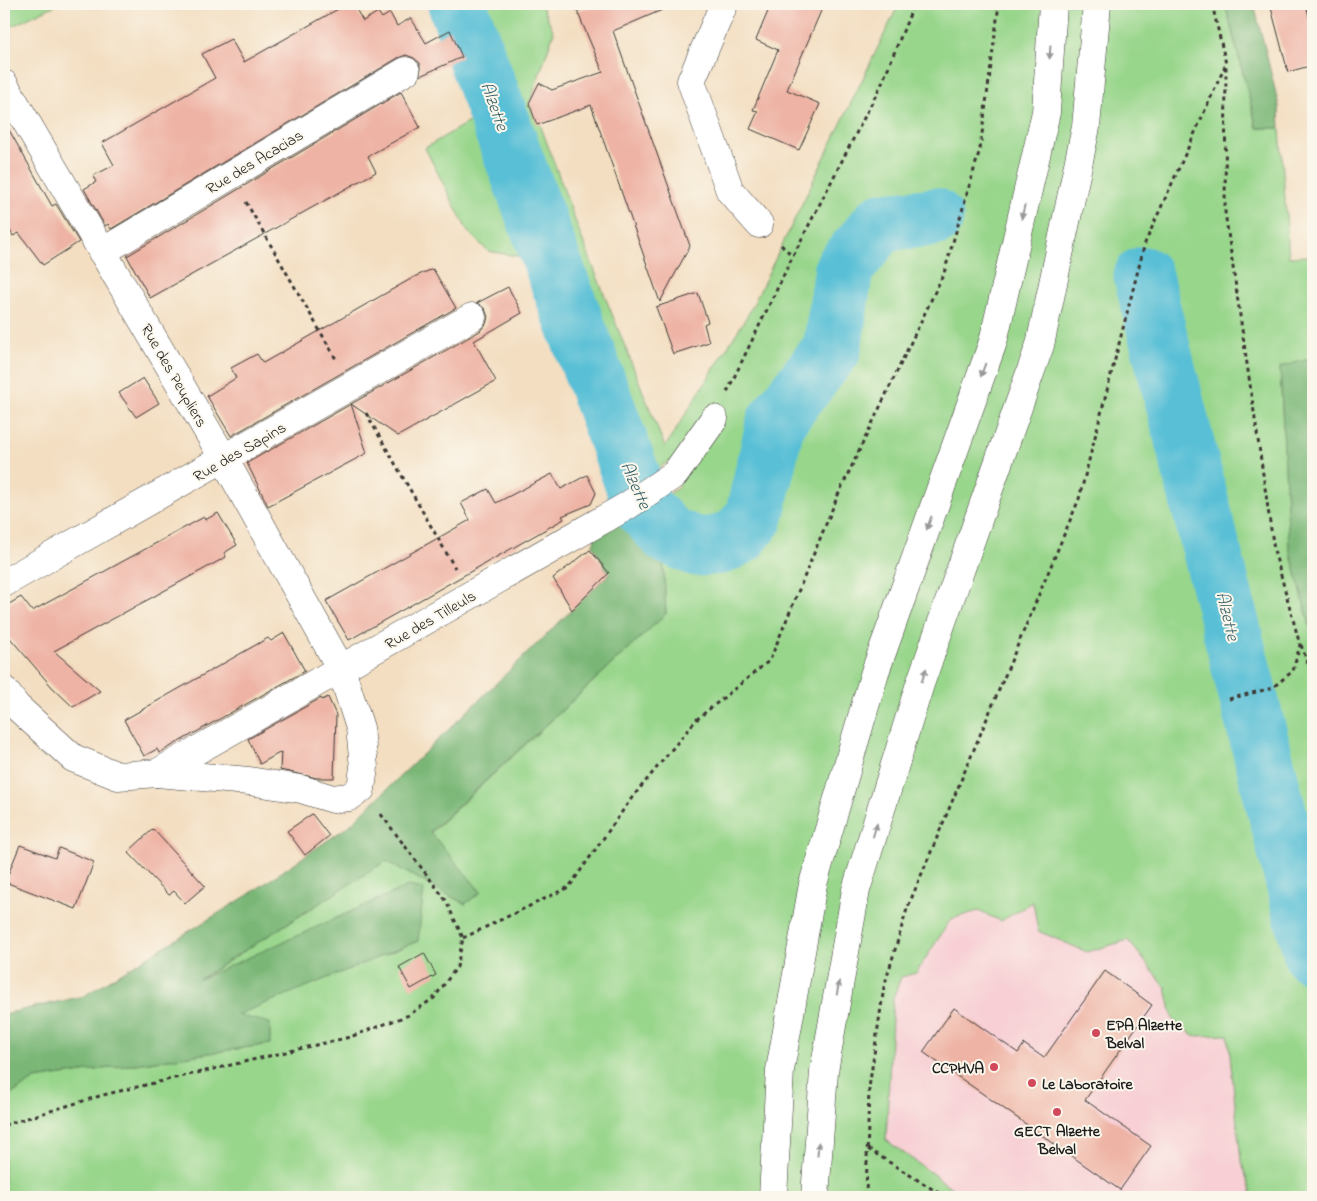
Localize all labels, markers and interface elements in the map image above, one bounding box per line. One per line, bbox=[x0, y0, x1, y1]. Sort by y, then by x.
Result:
one-way arrow bbox=[1045, 45, 1053, 61]
water label: Alzette bbox=[472, 79, 514, 135]
street label: Rue des Acacias bbox=[202, 124, 308, 201]
one-way arrow bbox=[1019, 205, 1027, 220]
street label: Rue des Peupliers bbox=[134, 320, 213, 432]
one-way arrow bbox=[979, 362, 986, 377]
street label: Rue des Sapins bbox=[189, 416, 291, 489]
water label: Alzette bbox=[612, 458, 657, 515]
one-way arrow bbox=[925, 515, 932, 530]
street label: Rue des Tilleuls bbox=[381, 585, 481, 657]
water label: Alzette bbox=[1207, 589, 1245, 645]
one-way arrow bbox=[921, 667, 928, 682]
one-way arrow bbox=[871, 822, 879, 837]
one-way arrow bbox=[835, 979, 843, 995]
place label: EPA Alzette Belval bbox=[1105, 1014, 1183, 1056]
marker: EPA Alzette Belval bbox=[1090, 1027, 1102, 1039]
place label: CCPHVA bbox=[932, 1057, 984, 1081]
marker: CCPHVA bbox=[988, 1061, 1000, 1073]
place label: Le Laboratoire bbox=[1042, 1073, 1134, 1097]
marker: Le Laboratoire bbox=[1026, 1077, 1038, 1089]
marker: GECT Alzette Belval bbox=[1051, 1106, 1063, 1118]
place label: GECT Alzette Belval bbox=[1014, 1120, 1101, 1162]
one-way arrow bbox=[815, 1140, 823, 1156]

